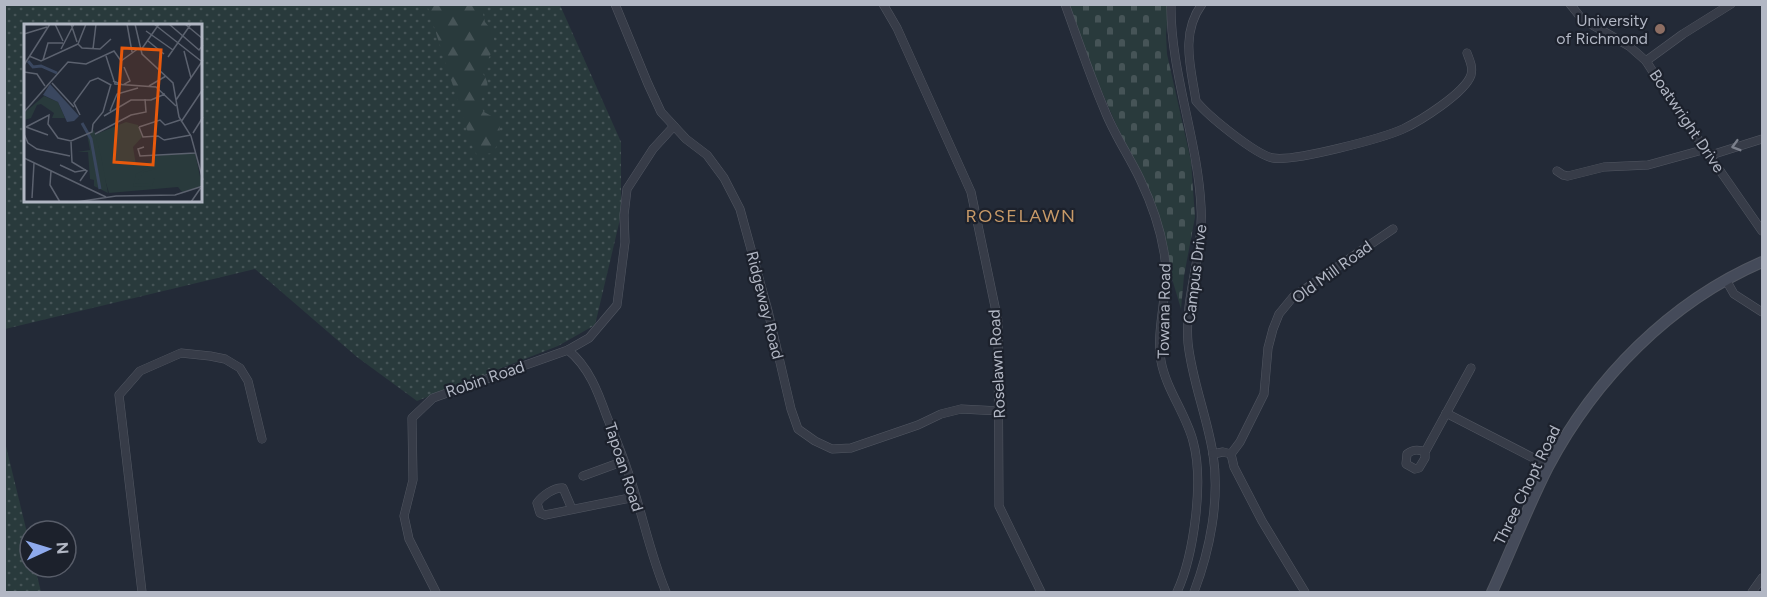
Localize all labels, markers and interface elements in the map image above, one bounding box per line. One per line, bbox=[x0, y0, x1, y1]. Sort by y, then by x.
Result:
place label: University of Richmond bbox=[1556, 11, 1649, 48]
marker: University of Richmond bbox=[1653, 22, 1667, 36]
inset map bbox=[24, 24, 202, 202]
street label: Boatwright Drive bbox=[1646, 66, 1729, 176]
one-way arrow bbox=[1731, 139, 1742, 151]
district label: ROSELAWN bbox=[965, 205, 1077, 227]
street label: Campus Drive bbox=[1179, 223, 1211, 325]
street label: Old Mill Road bbox=[1288, 237, 1376, 307]
street label: Ridgeway Road bbox=[742, 249, 788, 361]
street label: Towana Road bbox=[1154, 263, 1174, 359]
street label: Roselawn Road bbox=[985, 309, 1009, 419]
street label: Robin Road bbox=[443, 357, 527, 401]
street label: Tapoan Road bbox=[601, 420, 647, 514]
street label: Three Chopt Road bbox=[1490, 422, 1564, 548]
north arrow bbox=[18, 519, 78, 579]
text: N bbox=[53, 541, 72, 555]

